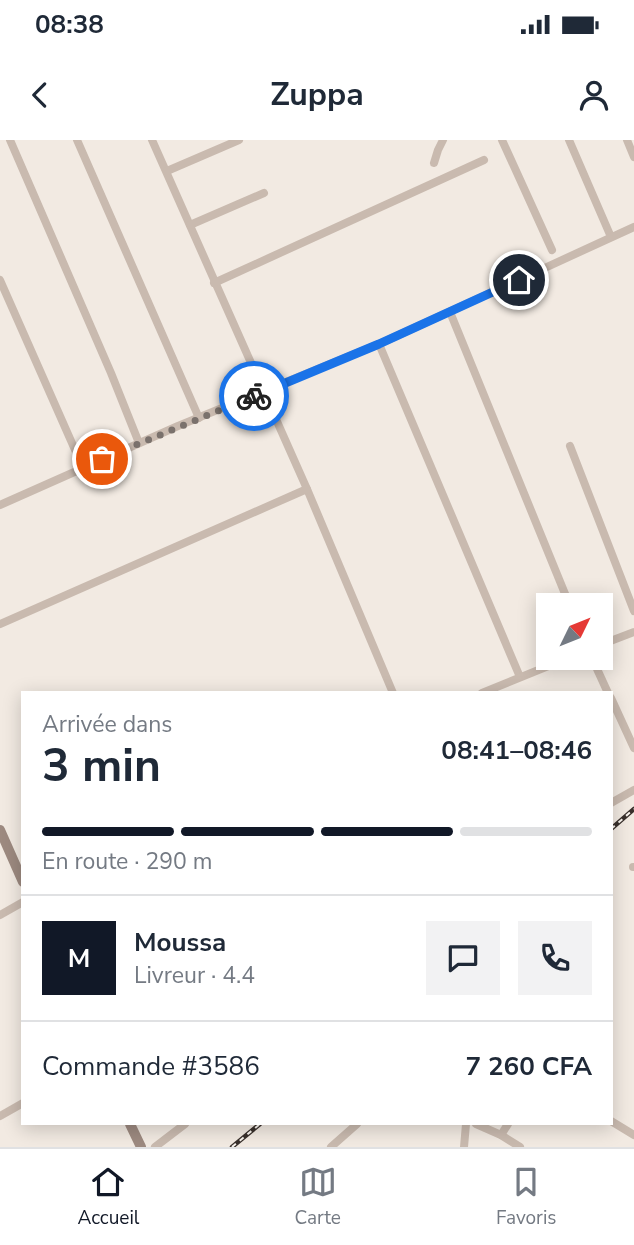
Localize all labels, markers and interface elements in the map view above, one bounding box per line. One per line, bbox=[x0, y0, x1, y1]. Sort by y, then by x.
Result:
text: 08:38 bbox=[35, 7, 104, 42]
text: Zuppa bbox=[270, 73, 364, 116]
icon: back bbox=[21, 76, 59, 114]
icon: person bbox=[575, 76, 613, 114]
pin bbox=[489, 250, 549, 310]
icon: home bbox=[500, 261, 538, 299]
courier bbox=[219, 361, 289, 431]
icon: bike bbox=[235, 377, 273, 415]
pin bbox=[72, 429, 132, 489]
icon: bag bbox=[83, 440, 121, 478]
north arrow bbox=[536, 593, 612, 670]
map controls bbox=[536, 593, 613, 670]
text: Arrivée dans bbox=[42, 709, 172, 740]
text: 08:41–08:46 bbox=[441, 733, 592, 768]
text: 3 min bbox=[42, 734, 161, 797]
text: En route · 290 m bbox=[42, 846, 212, 877]
button: chat bbox=[426, 921, 500, 995]
button: phone bbox=[518, 921, 592, 995]
text: Moussa bbox=[134, 925, 226, 960]
text: M bbox=[68, 941, 90, 976]
text: Livreur · 4.4 bbox=[134, 960, 255, 991]
text: Commande #3586 bbox=[42, 1049, 260, 1084]
text: 7 260 CFA bbox=[465, 1049, 592, 1084]
tab: Accueil bbox=[77, 1163, 139, 1231]
tab: Carte bbox=[294, 1163, 341, 1231]
tab: Favoris bbox=[496, 1163, 556, 1231]

